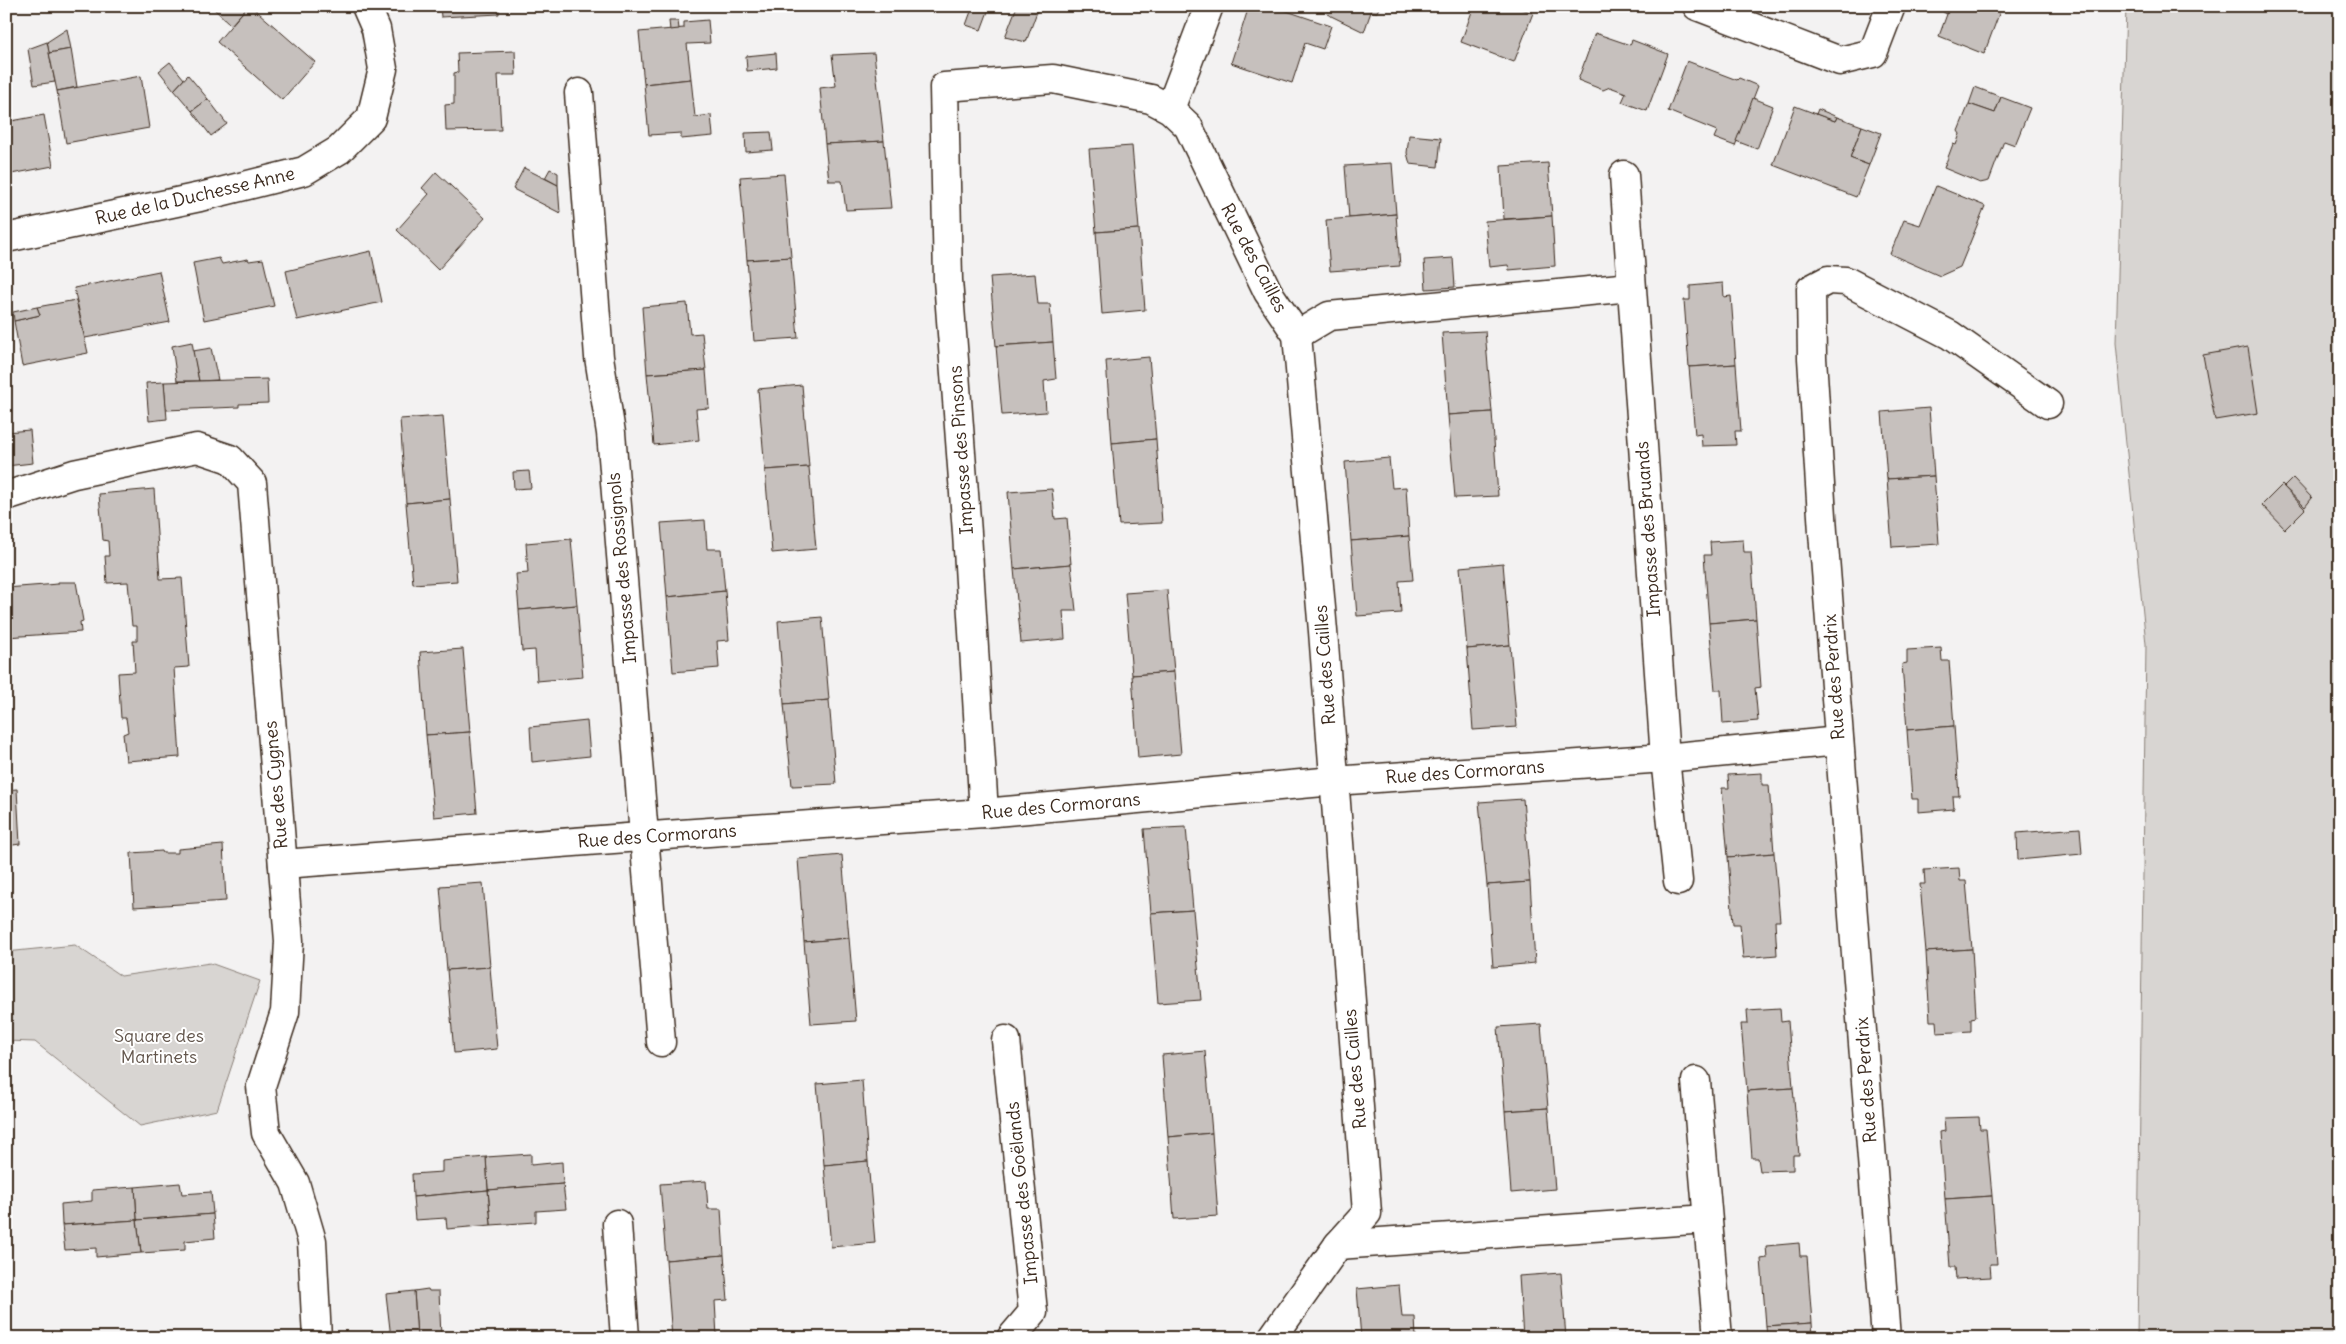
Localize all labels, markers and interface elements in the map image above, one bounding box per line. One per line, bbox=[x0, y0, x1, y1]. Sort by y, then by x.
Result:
street label: Rue de la Duchesse Anne bbox=[93, 161, 297, 230]
street label: Rue des Cailles bbox=[1216, 199, 1293, 316]
street label: Impasse des Pinsons bbox=[943, 365, 978, 535]
street label: Impasse des Bruands bbox=[1630, 440, 1665, 618]
street label: Impasse des Rossignols bbox=[602, 472, 641, 665]
street label: Rue des Cailles bbox=[1309, 604, 1340, 726]
street label: Rue des Perdrix bbox=[1818, 613, 1849, 741]
street label: Rue des Cygnes bbox=[258, 720, 293, 850]
street label: Rue des Cormorans bbox=[1385, 754, 1545, 789]
street label: Rue des Cormorans bbox=[981, 787, 1141, 824]
street label: Rue des Cormorans bbox=[577, 818, 737, 853]
street label: Rue des Cailles bbox=[1338, 1008, 1371, 1130]
street label: Rue des Perdrix bbox=[1850, 1016, 1881, 1144]
park label: Square des Martinets bbox=[114, 1024, 204, 1068]
street label: Impasse des Goëlands bbox=[1000, 1101, 1043, 1285]

